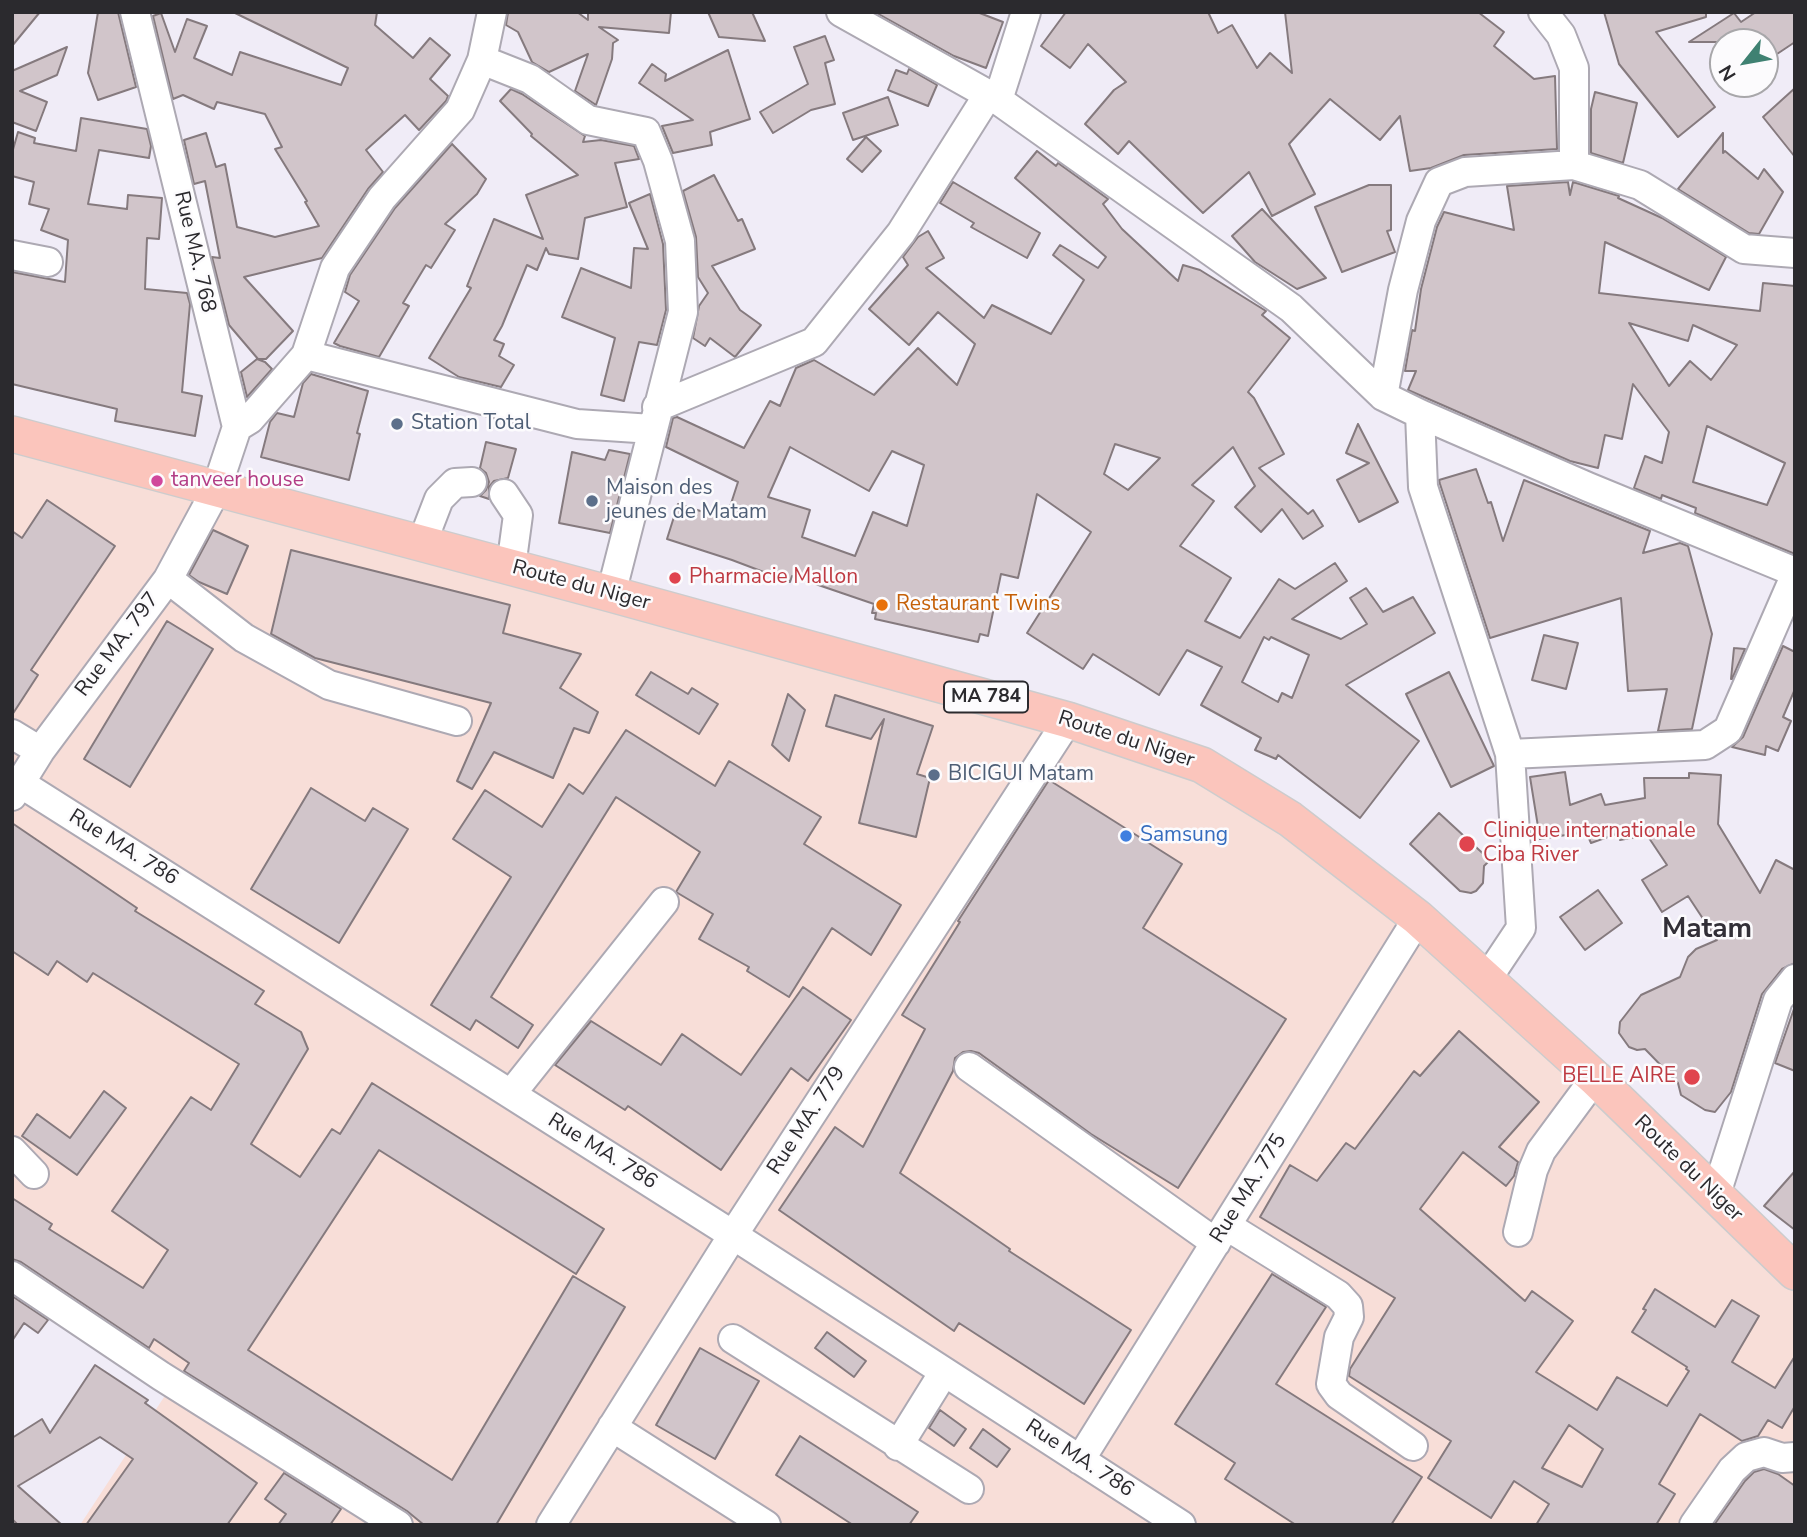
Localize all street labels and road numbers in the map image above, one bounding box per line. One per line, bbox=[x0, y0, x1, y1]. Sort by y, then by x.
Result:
street label: Rue MA. 768 bbox=[168, 189, 220, 315]
street label: Route du Niger bbox=[509, 555, 653, 617]
street label: Rue MA. 797 bbox=[71, 588, 165, 702]
road number: MA 784 bbox=[944, 682, 1028, 712]
street label: Route du Niger bbox=[1055, 706, 1197, 774]
street label: Rue MA. 786 bbox=[64, 804, 182, 892]
street label: Rue MA. 779 bbox=[763, 1062, 851, 1180]
street label: Rue MA. 786 bbox=[543, 1108, 661, 1196]
street label: Route du Niger bbox=[1628, 1111, 1748, 1227]
street label: Rue MA. 775 bbox=[1205, 1130, 1293, 1248]
street label: Rue MA. 786 bbox=[1020, 1415, 1138, 1503]

